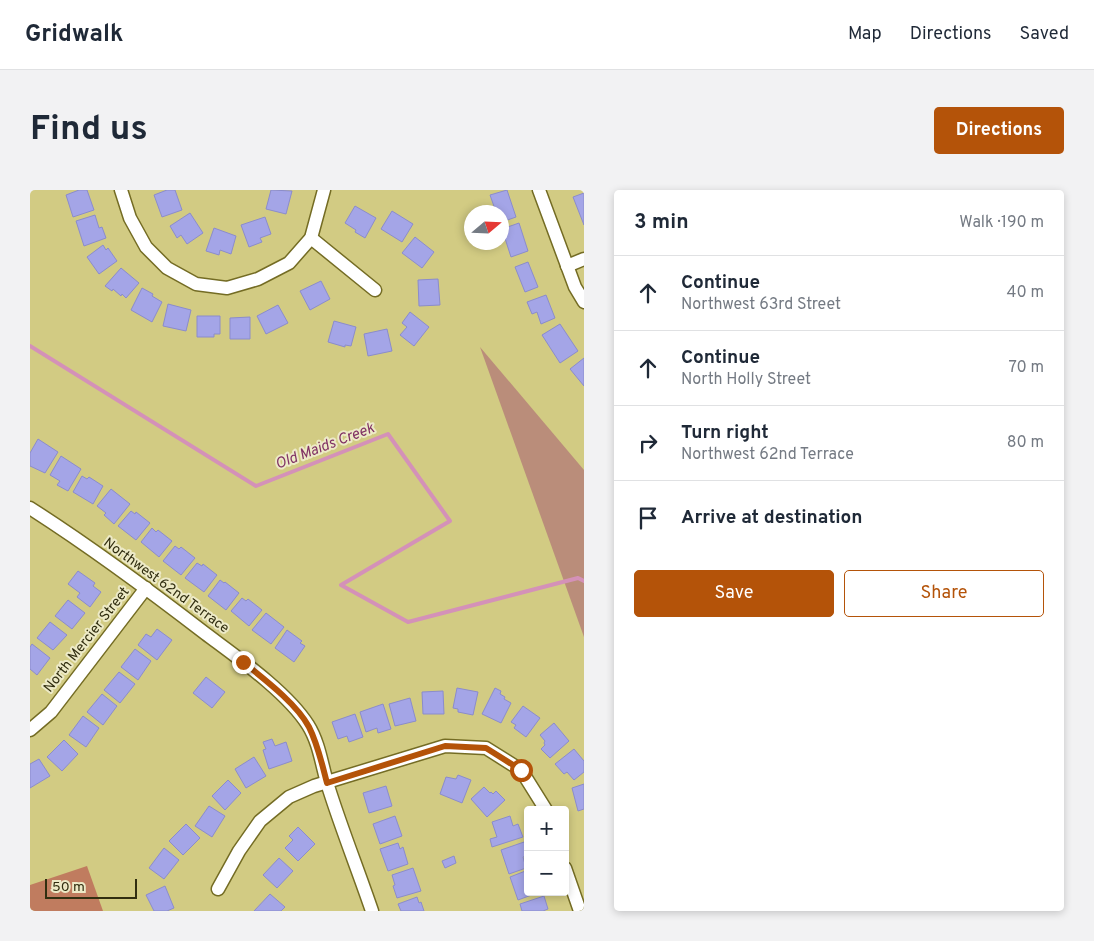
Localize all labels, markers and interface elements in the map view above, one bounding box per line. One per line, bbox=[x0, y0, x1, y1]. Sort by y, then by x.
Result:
text: Gridwalk bbox=[25, 20, 123, 50]
text: Map bbox=[848, 23, 882, 46]
text: Directions bbox=[910, 23, 992, 46]
text: Saved bbox=[1020, 23, 1069, 46]
button: Directions bbox=[934, 107, 1064, 154]
text: Find us bbox=[30, 108, 148, 152]
north arrow bbox=[464, 205, 509, 250]
text: 3 min bbox=[634, 209, 689, 236]
text: Walk · 190 m bbox=[959, 213, 1044, 233]
text: Continue bbox=[681, 271, 760, 295]
icon: ahead bbox=[634, 279, 662, 307]
text: 40 m bbox=[1006, 283, 1044, 303]
text: Northwest 63rd Street bbox=[681, 295, 841, 315]
text: Continue bbox=[681, 346, 760, 370]
icon: ahead bbox=[634, 354, 662, 382]
text: 70 m bbox=[1009, 358, 1044, 378]
text: North Holly Street bbox=[681, 370, 811, 390]
water label: Old Maids Creek bbox=[273, 419, 378, 475]
text: Turn right bbox=[681, 421, 769, 445]
icon: right bbox=[634, 429, 662, 457]
text: 80 m bbox=[1007, 433, 1044, 453]
text: Northwest 62nd Terrace bbox=[681, 445, 854, 465]
icon: arrive bbox=[634, 504, 662, 532]
text: Arrive at destination bbox=[681, 506, 862, 530]
street label: Northwest 62nd Terrace bbox=[100, 535, 232, 637]
button: Save bbox=[634, 570, 834, 617]
button: Share bbox=[844, 570, 1044, 617]
street label: North Mercier Street bbox=[41, 584, 133, 696]
route end bbox=[232, 651, 255, 674]
route start bbox=[510, 759, 533, 782]
map controls bbox=[524, 806, 569, 896]
button: + bbox=[524, 806, 569, 851]
button: − bbox=[524, 851, 569, 896]
scale bar bbox=[45, 876, 138, 899]
text: 50 m bbox=[52, 879, 85, 896]

